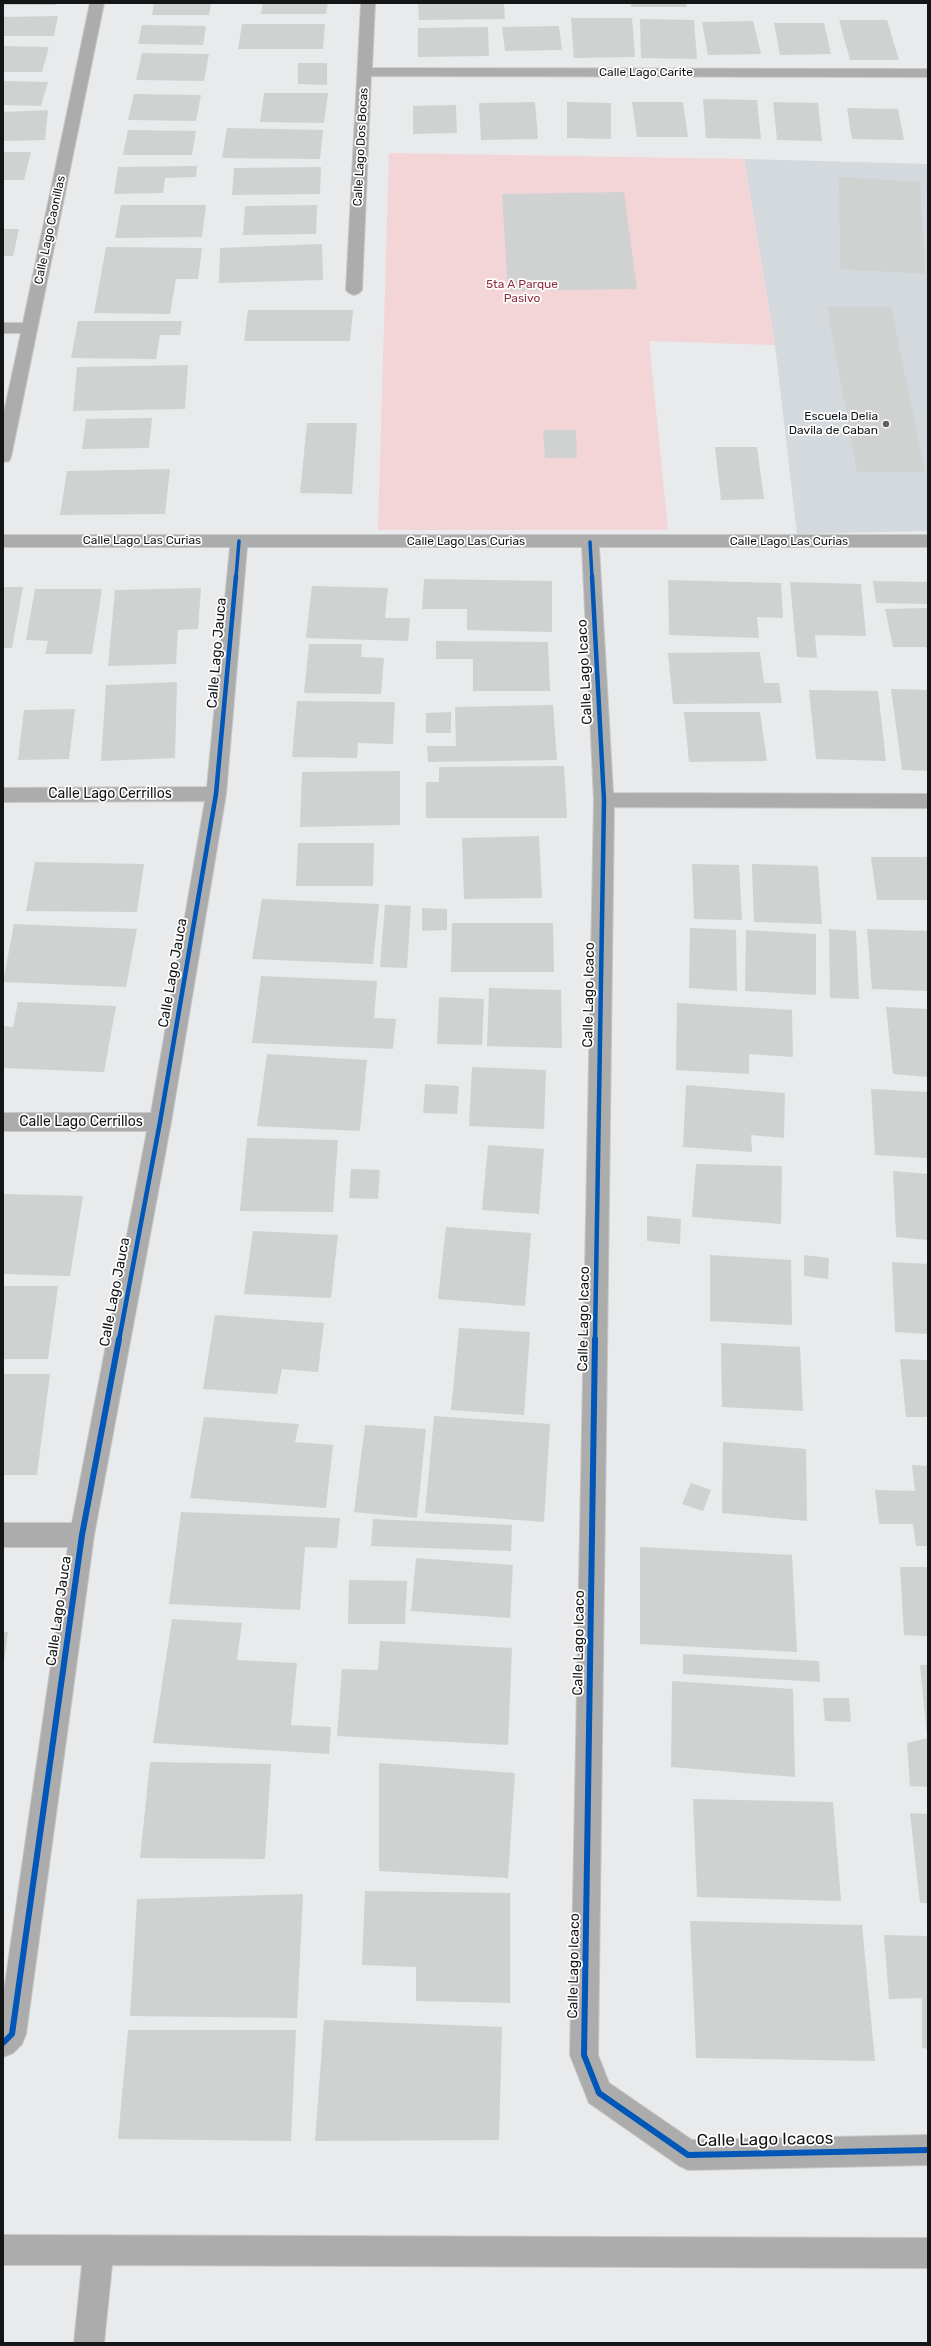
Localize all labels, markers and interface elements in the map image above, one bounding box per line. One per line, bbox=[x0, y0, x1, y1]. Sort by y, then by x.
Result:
street label: Calle Lago Carite bbox=[599, 66, 693, 80]
street label: Calle Lago Dos Bocas bbox=[351, 87, 371, 207]
street label: Calle Lago Caonillas bbox=[31, 174, 69, 286]
park label: 5ta A Parque Pasivo bbox=[486, 278, 558, 306]
place label: Escuela Delia Davila de Caban bbox=[789, 410, 878, 438]
marker: Escuela Delia Davila de Caban bbox=[881, 419, 891, 429]
street label: Calle Lago Las Curias bbox=[83, 534, 201, 548]
street label: Calle Lago Las Curias bbox=[407, 535, 525, 549]
street label: Calle Lago Las Curias bbox=[730, 535, 848, 549]
street label: Calle Lago Jauca bbox=[204, 597, 230, 709]
street label: Calle Lago Icaco bbox=[574, 619, 596, 725]
street label: Calle Lago Cerrillos bbox=[48, 786, 172, 802]
street label: Calle Lago Jauca bbox=[155, 917, 191, 1029]
street label: Calle Lago Icaco bbox=[580, 942, 598, 1048]
street label: Calle Lago Cerrillos bbox=[19, 1114, 143, 1130]
street label: Calle Lago Jauca bbox=[96, 1236, 134, 1348]
street label: Calle Lago Icaco bbox=[575, 1266, 593, 1372]
street label: Calle Lago Jauca bbox=[43, 1555, 75, 1667]
street label: Calle Lago Icaco bbox=[570, 1590, 588, 1696]
street label: Calle Lago Icaco bbox=[565, 1913, 583, 2019]
street label: Calle Lago Icacos bbox=[696, 2129, 834, 2151]

